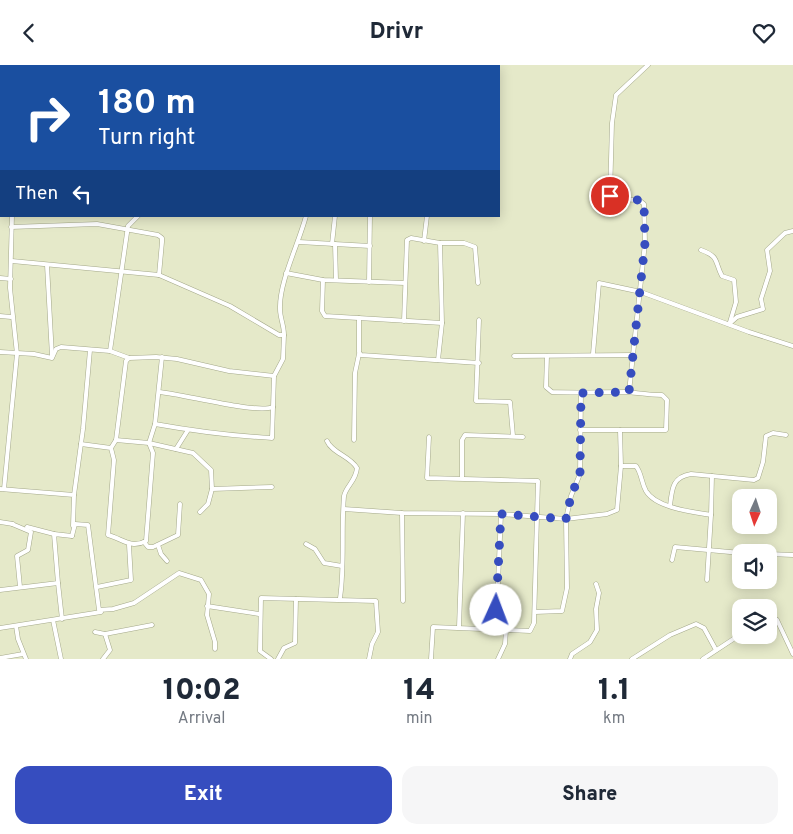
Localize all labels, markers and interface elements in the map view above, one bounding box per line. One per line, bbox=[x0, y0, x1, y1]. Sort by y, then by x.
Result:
icon: back bbox=[15, 19, 43, 47]
text: Drivr bbox=[370, 19, 423, 46]
icon: heart bbox=[750, 19, 778, 47]
text: 180 m bbox=[98, 82, 196, 126]
icon: right bbox=[15, 85, 80, 150]
text: Turn right bbox=[98, 125, 195, 152]
pin bbox=[589, 175, 631, 217]
icon: left bbox=[68, 180, 96, 208]
text: Then bbox=[15, 182, 58, 206]
icon: arrive bbox=[596, 182, 624, 210]
north arrow bbox=[732, 489, 778, 534]
map controls bbox=[732, 489, 777, 644]
button: sound bbox=[732, 544, 777, 589]
position arrow bbox=[469, 583, 521, 635]
button: layers bbox=[732, 599, 777, 644]
text: 10:02 bbox=[163, 673, 241, 710]
text: 14 bbox=[403, 673, 435, 710]
text: 1.1 bbox=[598, 673, 630, 710]
text: Arrival bbox=[178, 709, 225, 729]
text: min bbox=[406, 709, 433, 729]
text: km bbox=[603, 709, 625, 729]
button: Exit bbox=[15, 766, 392, 824]
button: Share bbox=[402, 766, 778, 824]

